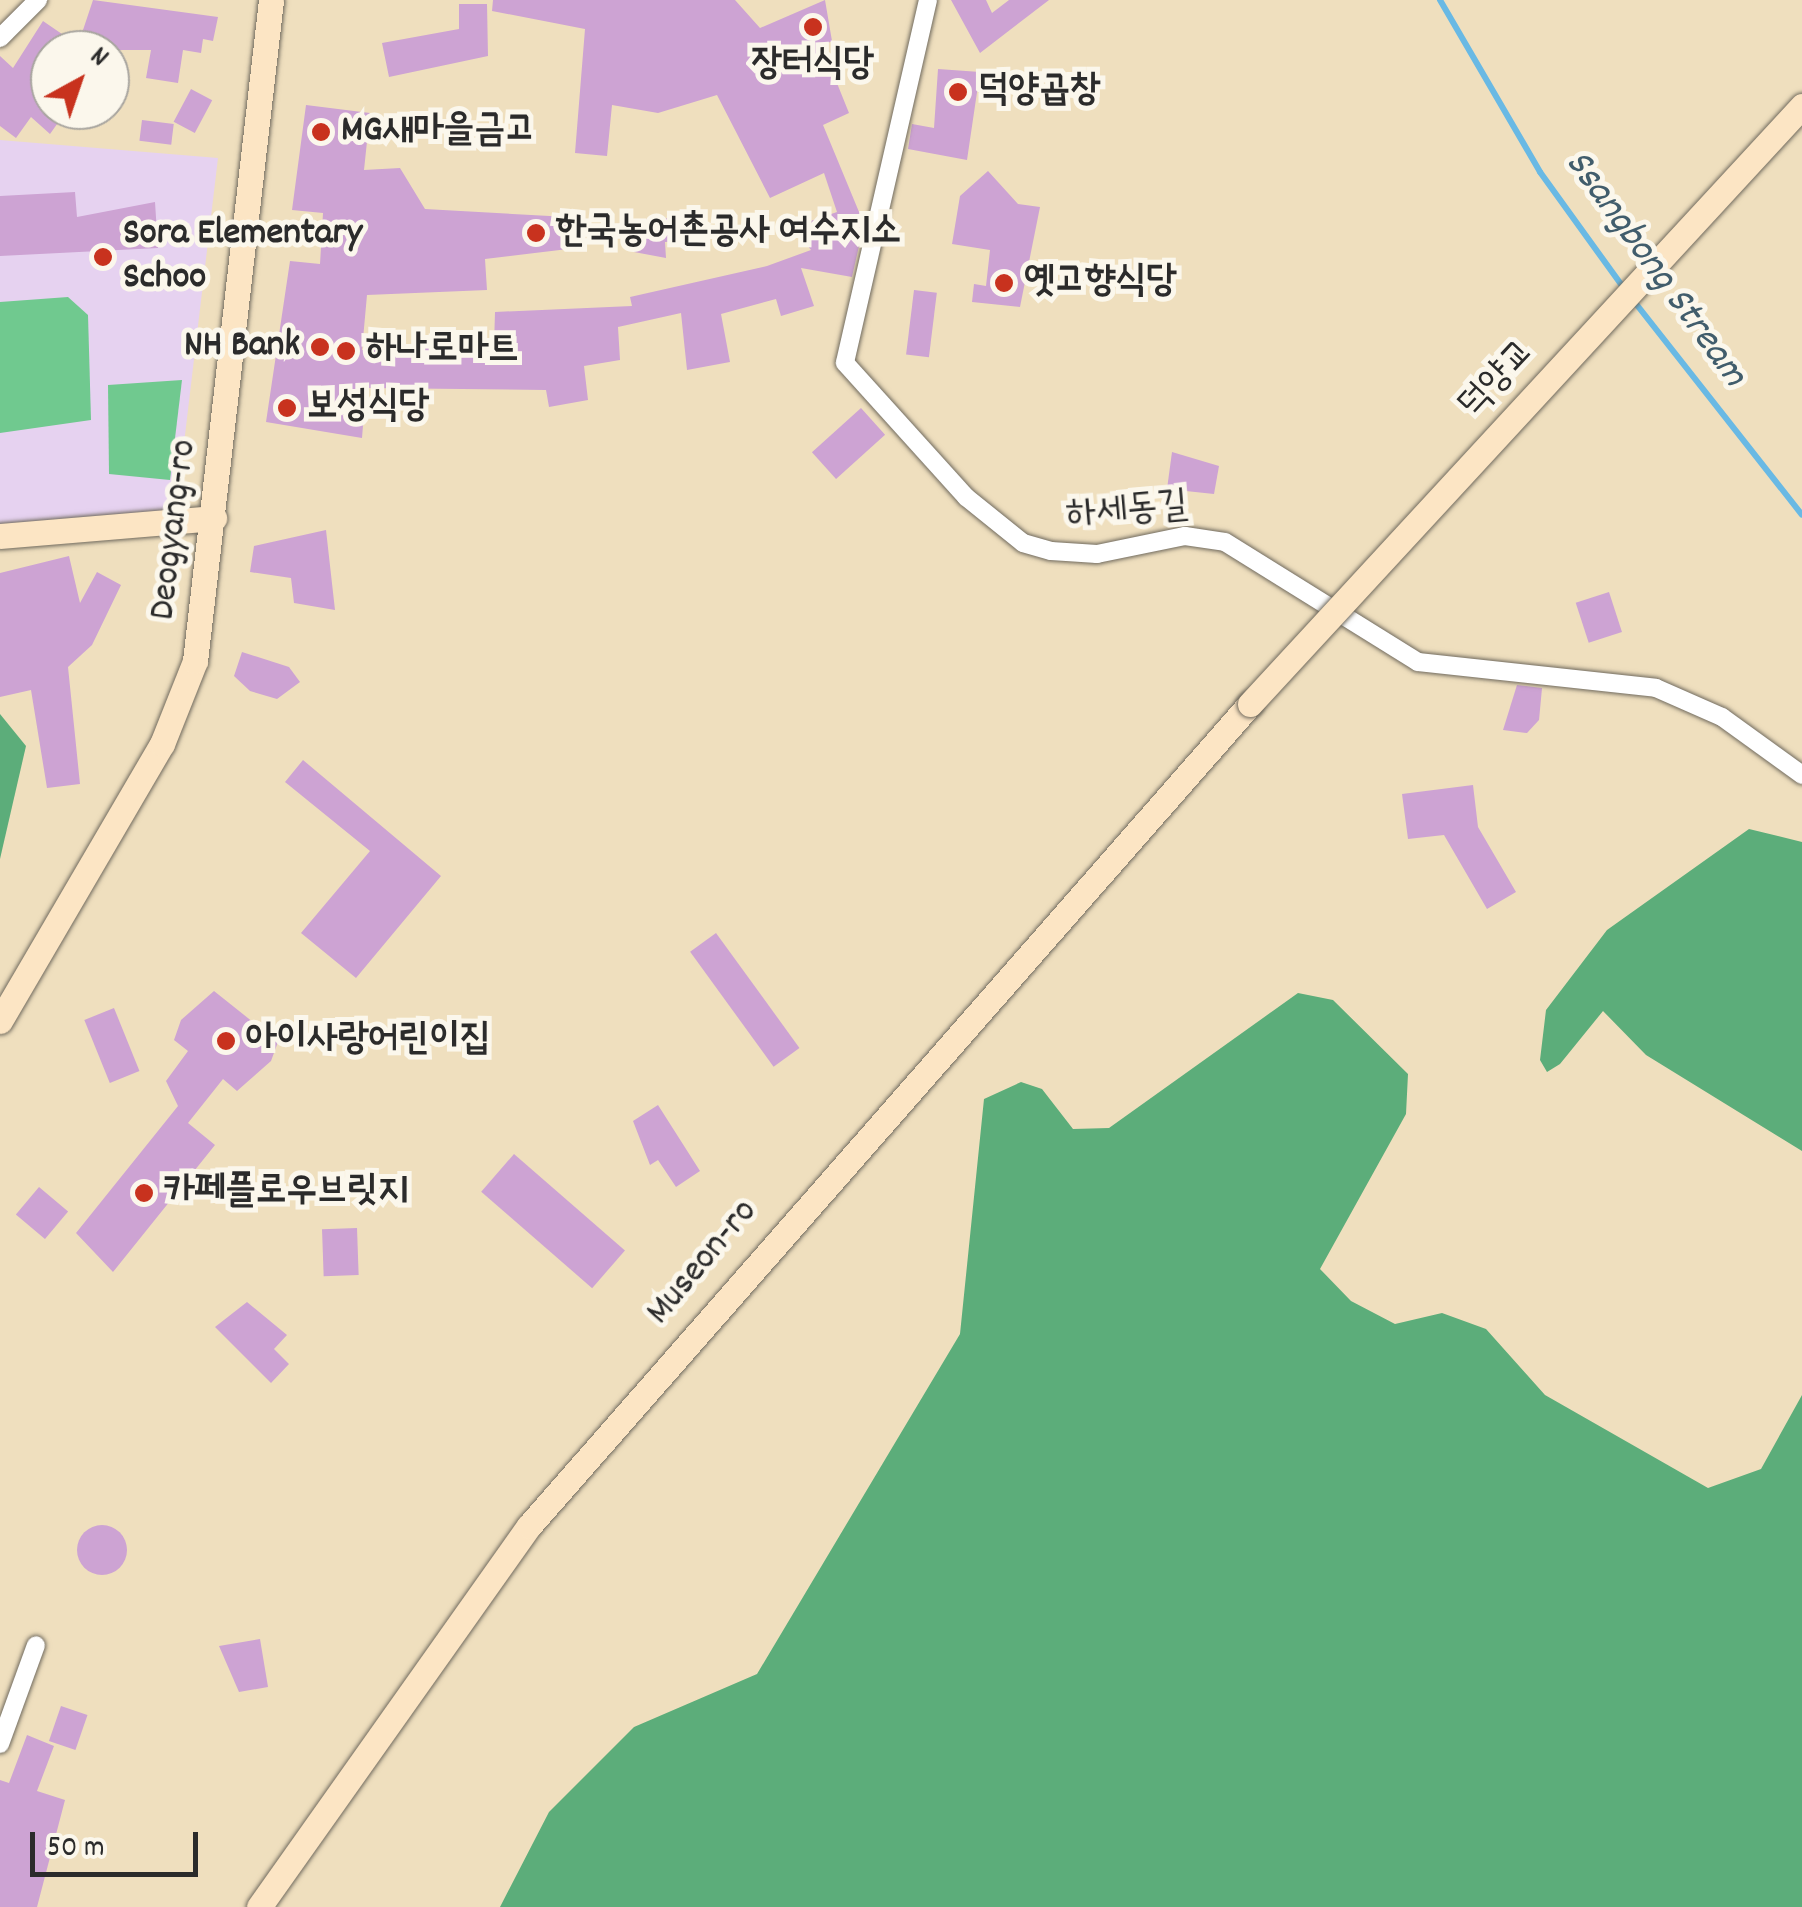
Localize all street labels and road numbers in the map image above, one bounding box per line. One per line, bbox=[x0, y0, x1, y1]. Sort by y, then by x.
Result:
street label: 덕양교 bbox=[1450, 331, 1546, 429]
street label: Deogyang-ro bbox=[141, 437, 209, 623]
street label: 하세동길 bbox=[1064, 484, 1190, 540]
street label: Museon-ro bbox=[637, 1191, 769, 1335]

